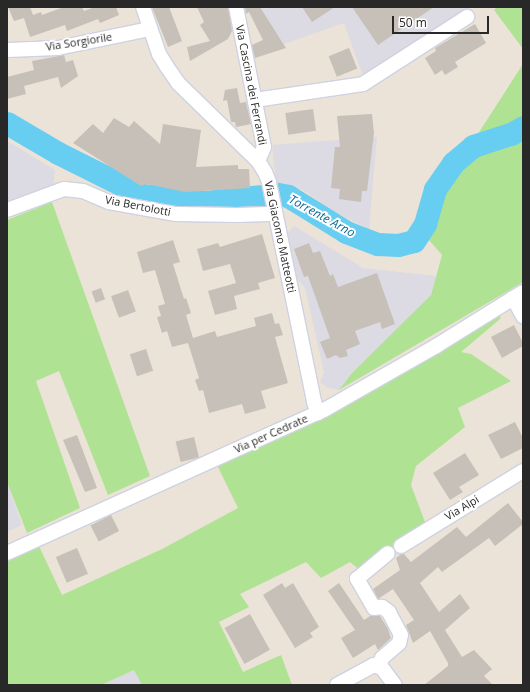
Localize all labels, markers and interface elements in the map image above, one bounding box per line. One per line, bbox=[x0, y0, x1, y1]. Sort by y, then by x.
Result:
scale bar bbox=[394, 8, 491, 34]
text: 50 m bbox=[399, 14, 427, 31]
street label: Via Cascina dei Ferrandi bbox=[233, 24, 269, 146]
street label: Via Sorgiorile bbox=[45, 30, 113, 54]
street label: Via Giacomo Matteotti bbox=[262, 180, 298, 294]
water label: Torrente Arno bbox=[286, 192, 358, 240]
street label: Via Bertolotti bbox=[104, 193, 172, 219]
street label: Via per Cedrate bbox=[232, 412, 310, 456]
street label: Via Alpi bbox=[443, 493, 481, 523]

